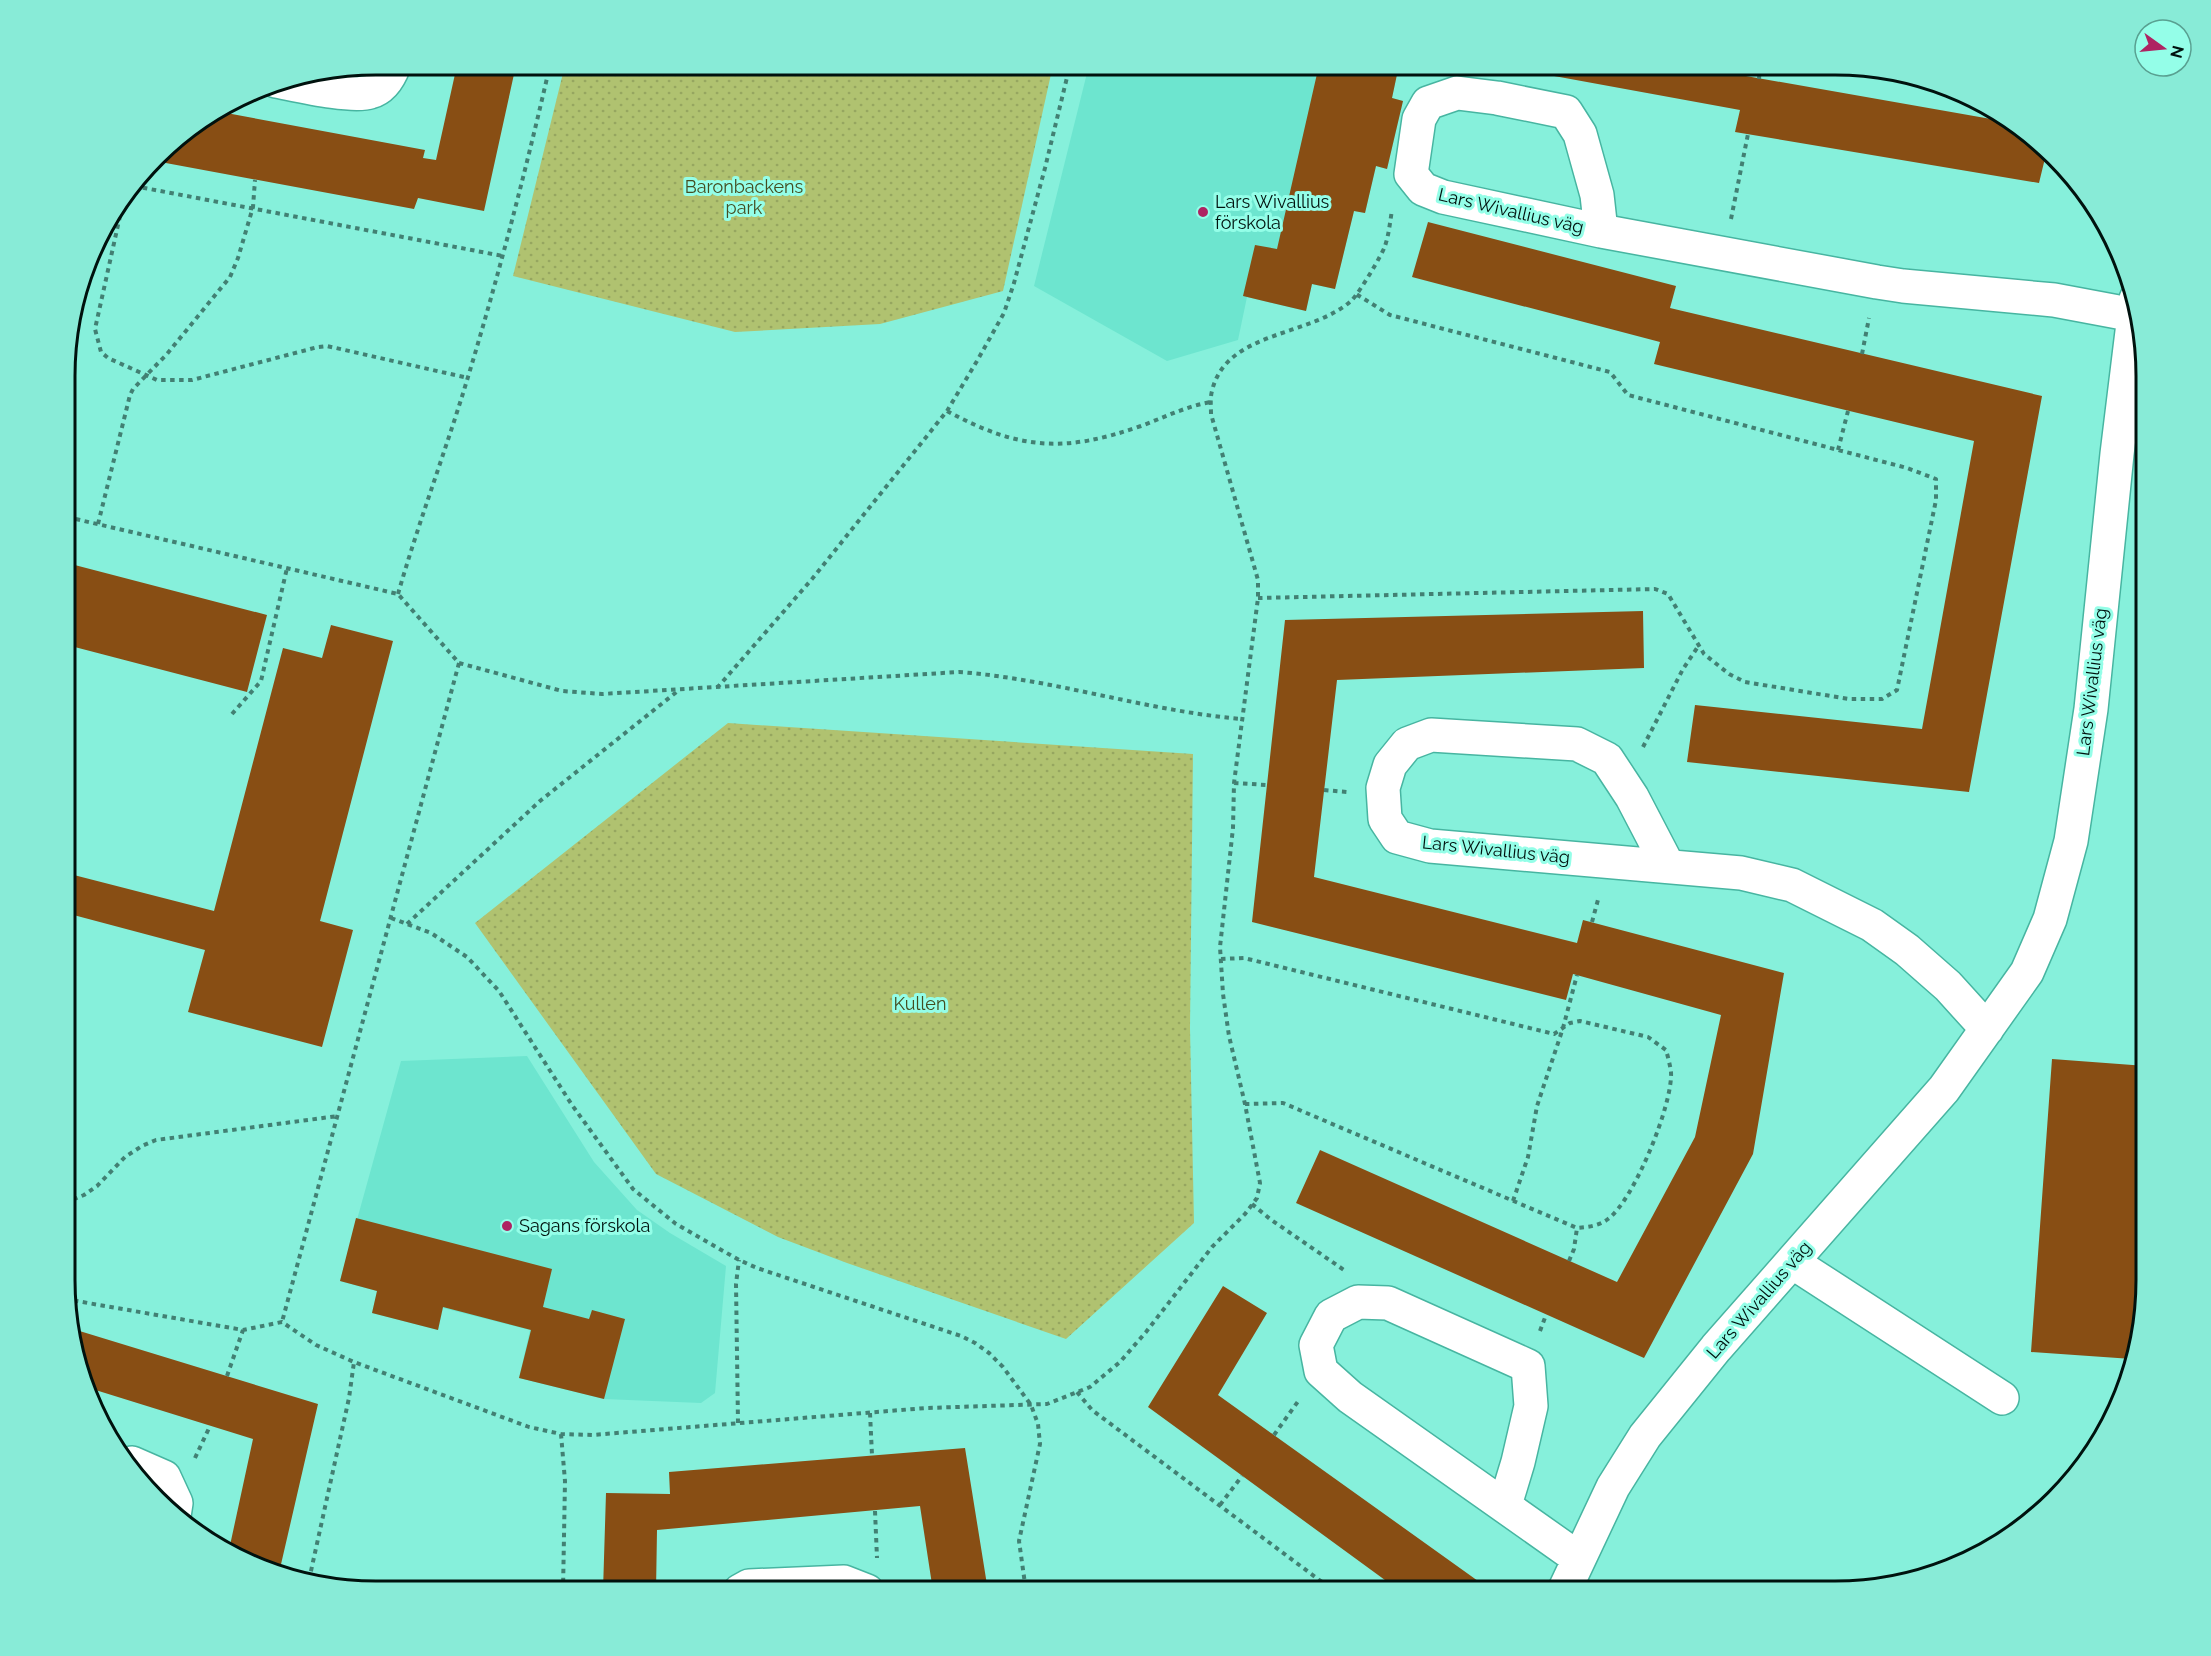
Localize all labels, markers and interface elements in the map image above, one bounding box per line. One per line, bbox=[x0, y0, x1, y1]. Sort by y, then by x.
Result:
north arrow bbox=[2133, 18, 2193, 78]
text: N bbox=[2166, 43, 2188, 60]
park label: Baronbackens park bbox=[685, 176, 804, 218]
street label: Lars Wivallius väg bbox=[1436, 184, 1586, 237]
place label: Lars Wivallius förskola bbox=[1215, 191, 1330, 233]
marker: Lars Wivallius förskola bbox=[1196, 205, 1210, 219]
street label: Lars Wivallius väg bbox=[2072, 607, 2111, 757]
street label: Lars Wivallius väg bbox=[1421, 831, 1571, 868]
park label: Kullen bbox=[894, 993, 946, 1014]
place label: Sagans förskola bbox=[519, 1215, 650, 1236]
marker: Sagans förskola bbox=[500, 1219, 514, 1233]
street label: Lars Wivallius väg bbox=[1702, 1237, 1815, 1363]

